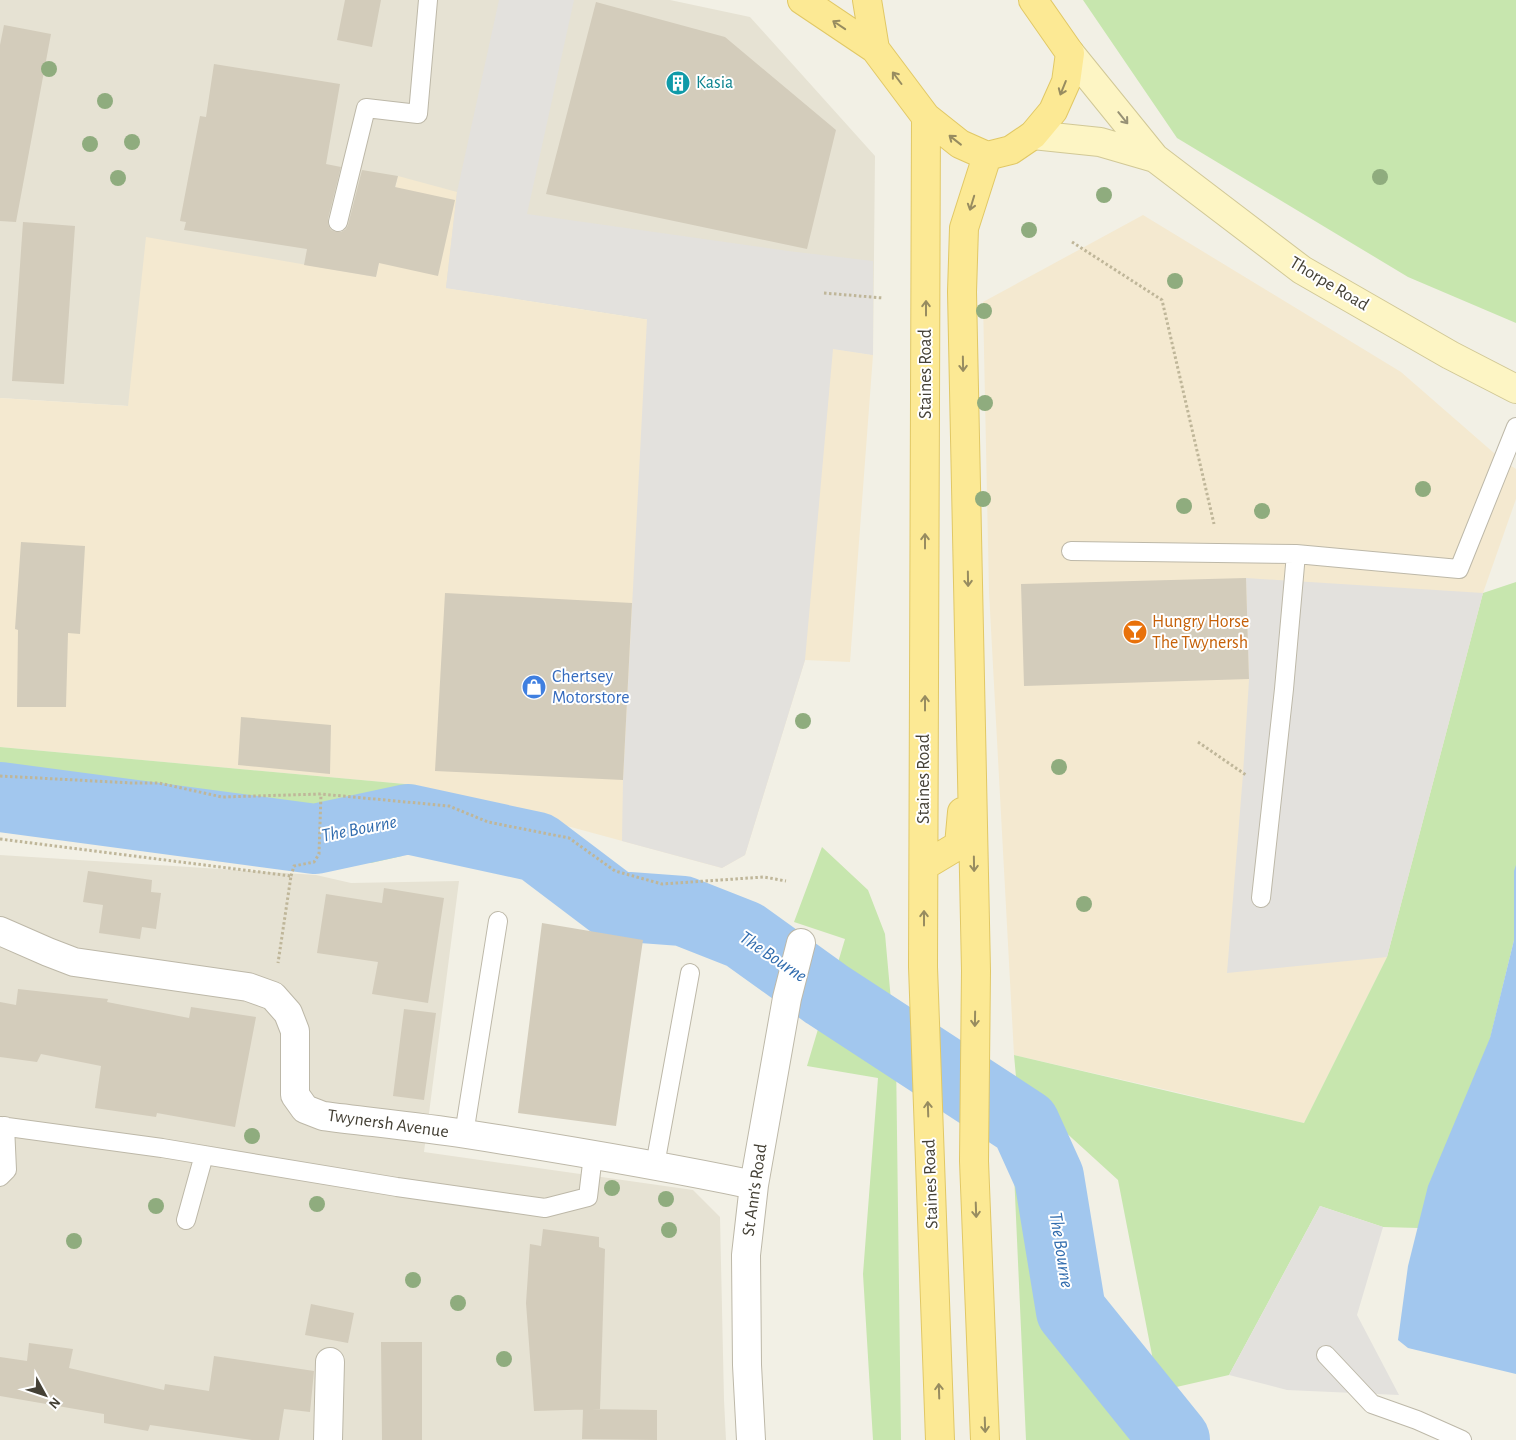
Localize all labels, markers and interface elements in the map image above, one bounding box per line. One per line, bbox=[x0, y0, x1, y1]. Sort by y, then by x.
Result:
one-way arrow bbox=[832, 20, 846, 30]
building icon: Kasia bbox=[665, 70, 691, 96]
one-way arrow bbox=[892, 71, 902, 85]
place label: Kasia bbox=[696, 74, 733, 92]
one-way arrow bbox=[1058, 80, 1067, 95]
one-way arrow bbox=[1117, 111, 1128, 124]
one-way arrow bbox=[949, 134, 962, 145]
one-way arrow bbox=[967, 194, 976, 210]
street label: Thorpe Road bbox=[1286, 253, 1372, 315]
one-way arrow bbox=[921, 300, 931, 316]
street label: Staines Road bbox=[917, 329, 935, 419]
one-way arrow bbox=[958, 356, 968, 372]
one-way arrow bbox=[920, 533, 930, 549]
one-way arrow bbox=[963, 571, 972, 587]
place label: Hungry Horse The Twynersh bbox=[1152, 613, 1249, 652]
bar icon: Hungry Horse The Twynersh bbox=[1122, 619, 1148, 645]
place label: Chertsey Motorstore bbox=[552, 668, 630, 707]
shop icon: Chertsey Motorstore bbox=[521, 674, 547, 700]
one-way arrow bbox=[920, 695, 930, 712]
street label: Staines Road bbox=[915, 734, 933, 824]
water label: The Bourne bbox=[320, 812, 398, 846]
one-way arrow bbox=[969, 856, 978, 872]
one-way arrow bbox=[919, 910, 929, 926]
water label: The Bourne bbox=[736, 928, 810, 986]
one-way arrow bbox=[971, 1011, 980, 1027]
one-way arrow bbox=[924, 1102, 933, 1118]
street label: Twynersh Avenue bbox=[326, 1107, 450, 1141]
street label: Staines Road bbox=[920, 1139, 942, 1229]
street label: St Ann's Road bbox=[740, 1143, 770, 1237]
one-way arrow bbox=[971, 1202, 981, 1218]
water label: The Bourne bbox=[1046, 1211, 1076, 1289]
north arrow bbox=[20, 1370, 70, 1420]
one-way arrow bbox=[934, 1384, 943, 1400]
text: N bbox=[46, 1394, 63, 1411]
one-way arrow bbox=[980, 1417, 989, 1433]

